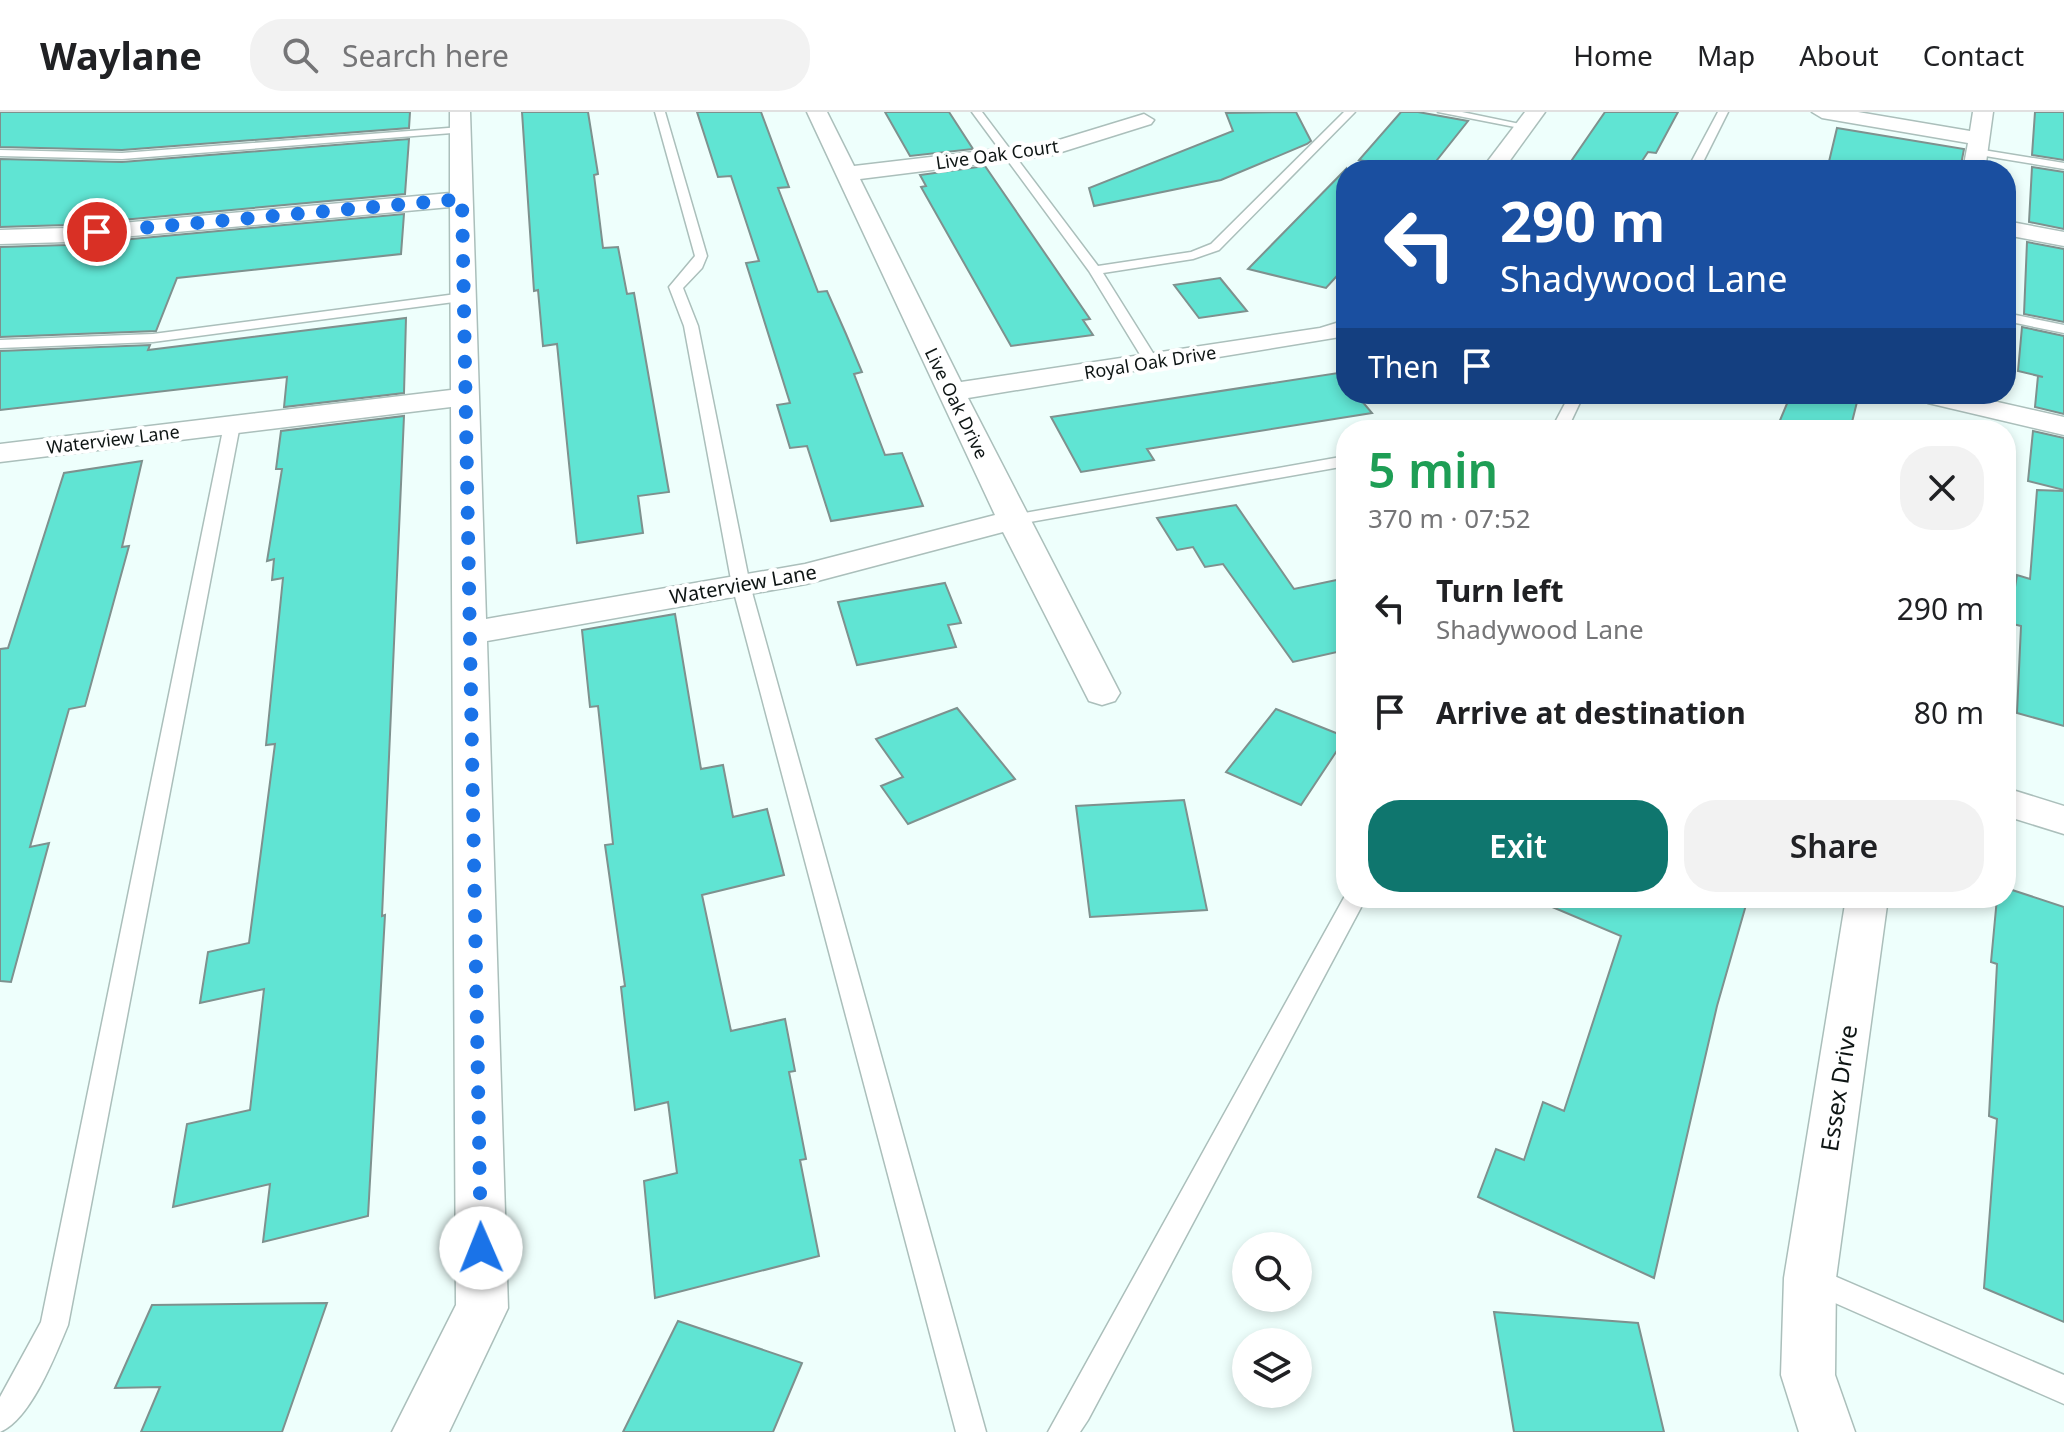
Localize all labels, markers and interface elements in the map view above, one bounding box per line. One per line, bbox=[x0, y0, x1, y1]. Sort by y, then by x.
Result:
search box bbox=[250, 19, 810, 91]
text: Waylane bbox=[40, 29, 202, 81]
icon: search bbox=[278, 33, 322, 77]
text: Search here bbox=[342, 35, 509, 76]
text: Home bbox=[1573, 36, 1653, 74]
text: Map bbox=[1697, 36, 1755, 74]
text: About bbox=[1799, 36, 1879, 74]
text: Contact bbox=[1923, 36, 2024, 74]
street label: Live Oak Court bbox=[934, 133, 1060, 174]
text: 290 m bbox=[1500, 182, 1665, 258]
icon: left bbox=[1368, 192, 1472, 296]
pin bbox=[63, 198, 131, 266]
icon: arrive bbox=[75, 210, 119, 254]
text: Shadywood Lane bbox=[1500, 254, 1788, 303]
street label: Royal Oak Drive bbox=[1082, 340, 1218, 384]
street label: Live Oak Drive bbox=[920, 343, 994, 463]
icon: arrive bbox=[1455, 344, 1499, 388]
text: Then bbox=[1368, 346, 1439, 387]
street label: Waterview Lane bbox=[45, 419, 181, 459]
text: 5 min bbox=[1368, 437, 1498, 502]
button: close bbox=[1900, 446, 1984, 530]
text: 370 m · 07:52 bbox=[1368, 500, 1531, 536]
street label: Waterview Lane bbox=[667, 558, 819, 610]
text: Turn left bbox=[1436, 570, 1564, 611]
icon: left bbox=[1368, 586, 1412, 630]
text: 290 m bbox=[1897, 588, 1984, 629]
text: Shadywood Lane bbox=[1436, 611, 1644, 647]
icon: arrive bbox=[1368, 690, 1412, 734]
text: Arrive at destination bbox=[1436, 692, 1746, 733]
text: 80 m bbox=[1914, 692, 1984, 733]
button: Exit bbox=[1368, 800, 1668, 892]
button: Share bbox=[1684, 800, 1984, 892]
street label: Essex Drive bbox=[1812, 1022, 1864, 1154]
position arrow bbox=[439, 1206, 523, 1290]
map controls bbox=[1232, 1232, 1312, 1408]
button: search bbox=[1232, 1232, 1312, 1312]
button: layers bbox=[1232, 1328, 1312, 1408]

